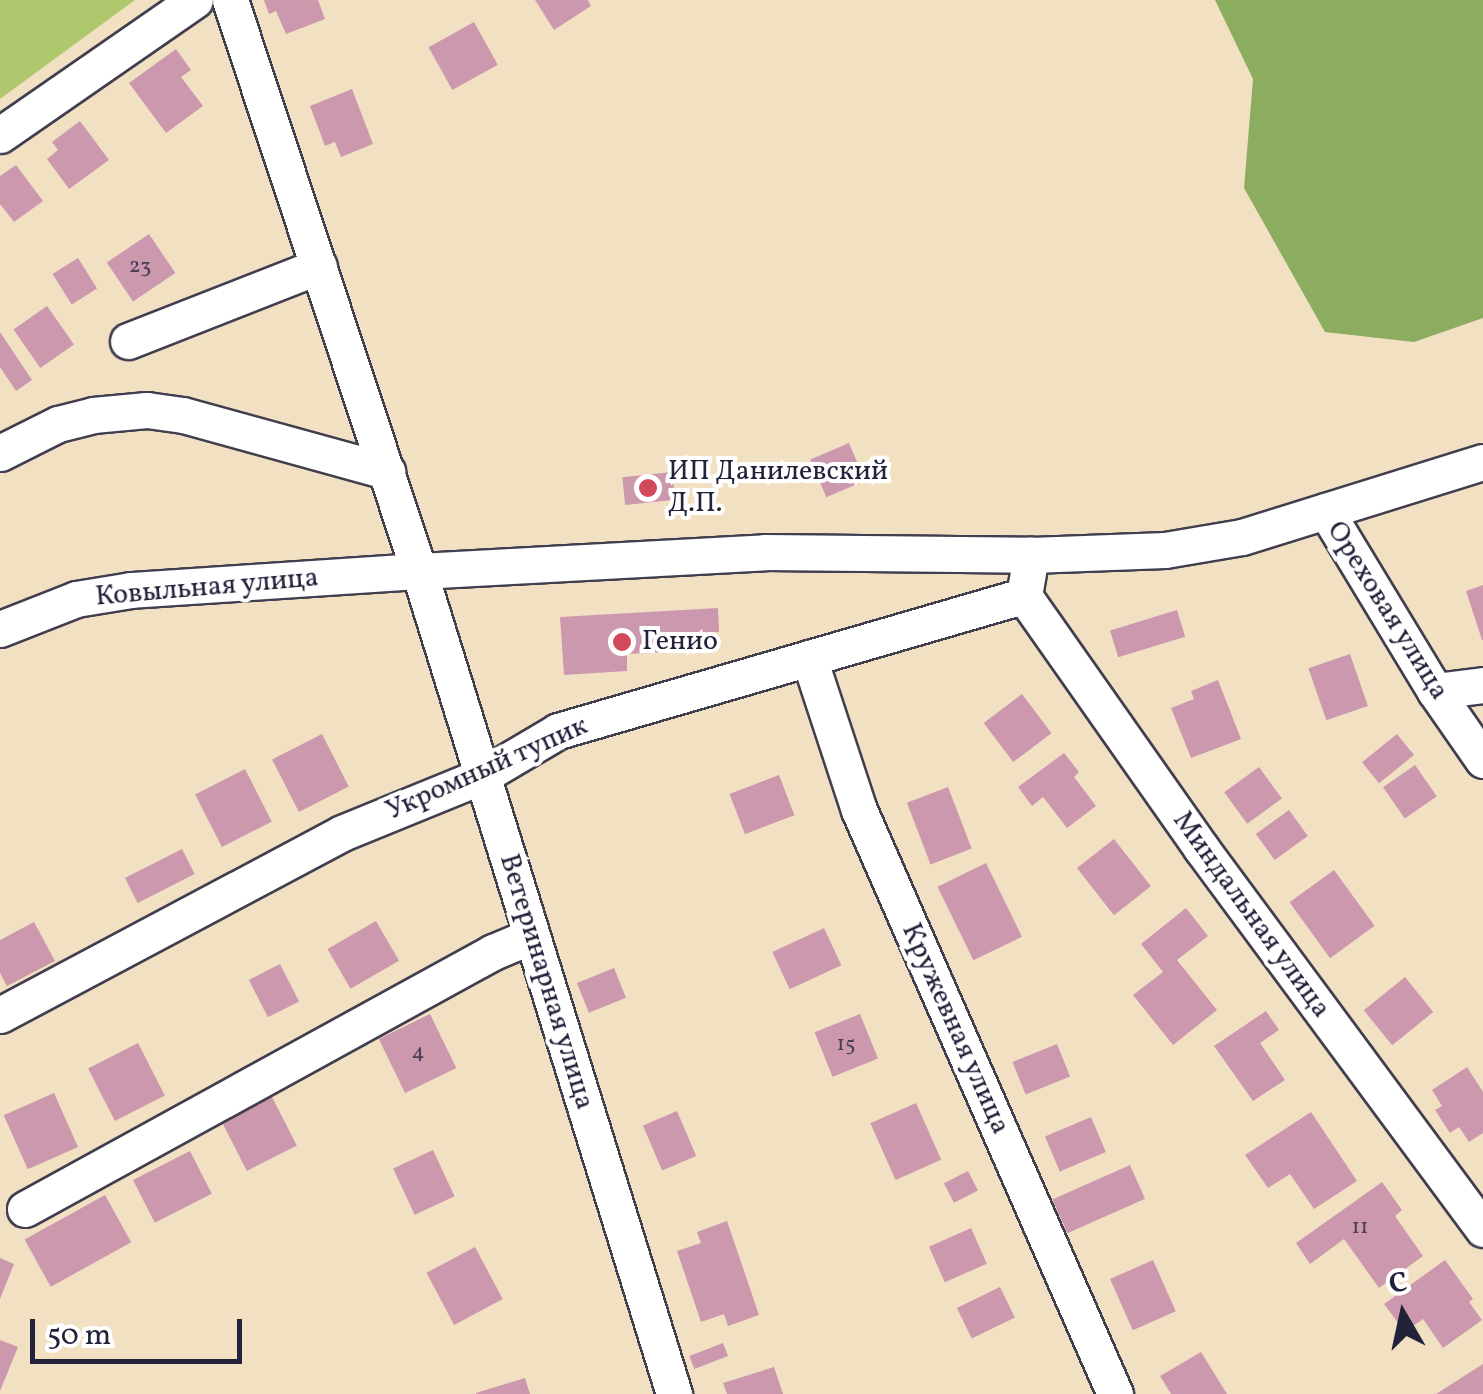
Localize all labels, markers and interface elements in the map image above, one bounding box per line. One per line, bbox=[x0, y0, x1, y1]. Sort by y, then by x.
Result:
house number: 23 bbox=[129, 254, 151, 280]
place label: ИП Данилевский Д.П. bbox=[668, 455, 888, 521]
marker: ИП Данилевский Д.П. bbox=[637, 477, 659, 499]
street label: Ореховая улица bbox=[1318, 515, 1456, 707]
street label: Ковыльная улица bbox=[94, 561, 320, 615]
place label: Генио bbox=[642, 625, 718, 659]
marker: Генио bbox=[611, 631, 633, 653]
street label: Укромный тупик bbox=[381, 709, 593, 829]
street label: Миндальная улица bbox=[1165, 805, 1337, 1025]
street label: Ветеринарная улица bbox=[491, 850, 601, 1114]
street label: Кружевная улица bbox=[893, 918, 1017, 1140]
house number: 15 bbox=[836, 1032, 856, 1058]
house number: 4 bbox=[411, 1040, 425, 1066]
house number: 11 bbox=[1351, 1215, 1369, 1241]
text: С bbox=[1386, 1263, 1410, 1305]
north arrow bbox=[1353, 1264, 1453, 1364]
scale bar bbox=[35, 1299, 248, 1361]
text: 50 m bbox=[47, 1315, 111, 1357]

